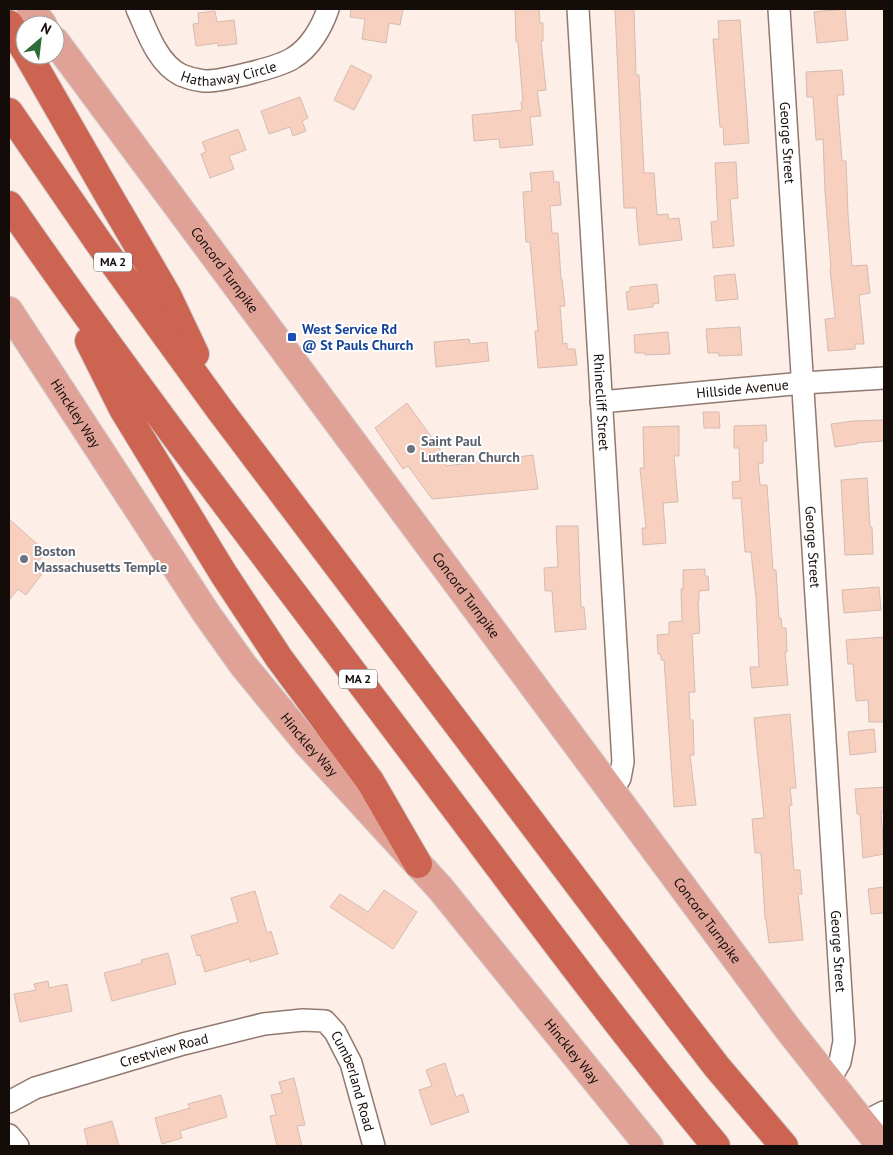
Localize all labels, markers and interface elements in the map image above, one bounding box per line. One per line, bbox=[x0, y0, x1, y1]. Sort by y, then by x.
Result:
north arrow bbox=[15, 15, 65, 65]
text: N bbox=[38, 18, 54, 39]
street label: Hathaway Circle bbox=[179, 57, 279, 90]
street label: George Street bbox=[776, 101, 799, 184]
street label: Concord Turnpike bbox=[187, 223, 263, 317]
road number: MA 2 bbox=[94, 252, 132, 272]
place label: West Service Rd @ St Pauls Church bbox=[302, 320, 413, 354]
marker: West Service Rd @ St Pauls Church bbox=[286, 331, 298, 343]
street label: Rhinecliff Street bbox=[590, 353, 613, 452]
street label: Hinckley Way bbox=[47, 375, 105, 452]
street label: Hillside Avenue bbox=[695, 375, 789, 402]
place label: Saint Paul Lutheran Church bbox=[421, 432, 520, 466]
marker: Saint Paul Lutheran Church bbox=[405, 443, 417, 455]
street label: George Street bbox=[801, 505, 824, 589]
place label: Boston Massachusetts Temple bbox=[34, 542, 167, 576]
street label: Concord Turnpike bbox=[428, 548, 504, 642]
marker: Boston Massachusetts Temple bbox=[18, 553, 30, 565]
road number: MA 2 bbox=[339, 670, 377, 689]
street label: Hinckley Way bbox=[277, 709, 342, 781]
street label: Concord Turnpike bbox=[669, 874, 745, 967]
street label: George Street bbox=[827, 910, 850, 993]
street label: Hinckley Way bbox=[540, 1015, 604, 1088]
street label: Cumberland Road bbox=[327, 1028, 379, 1133]
street label: Crestview Road bbox=[118, 1029, 210, 1071]

